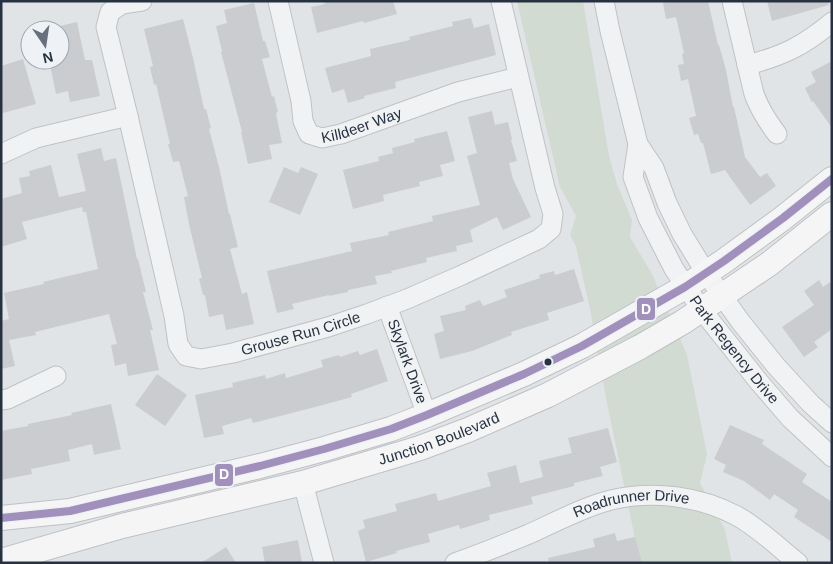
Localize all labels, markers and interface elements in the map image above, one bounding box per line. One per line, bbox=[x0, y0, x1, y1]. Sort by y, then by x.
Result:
north arrow bbox=[20, 20, 70, 70]
text: N bbox=[41, 49, 55, 67]
street label: Killdeer Way bbox=[320, 104, 404, 146]
street label: Park Regency Drive bbox=[686, 292, 783, 407]
line badge: D bbox=[636, 297, 656, 321]
text: D bbox=[641, 301, 651, 317]
street label: Grouse Run Circle bbox=[239, 308, 362, 358]
street label: Skylark Drive bbox=[385, 317, 431, 406]
unlabelled marker bbox=[543, 357, 553, 367]
street label: Junction Boulevard bbox=[376, 408, 502, 468]
line badge: D bbox=[214, 463, 234, 487]
text: D bbox=[219, 466, 229, 482]
street label: Roadrunner Drive bbox=[570, 486, 691, 521]

